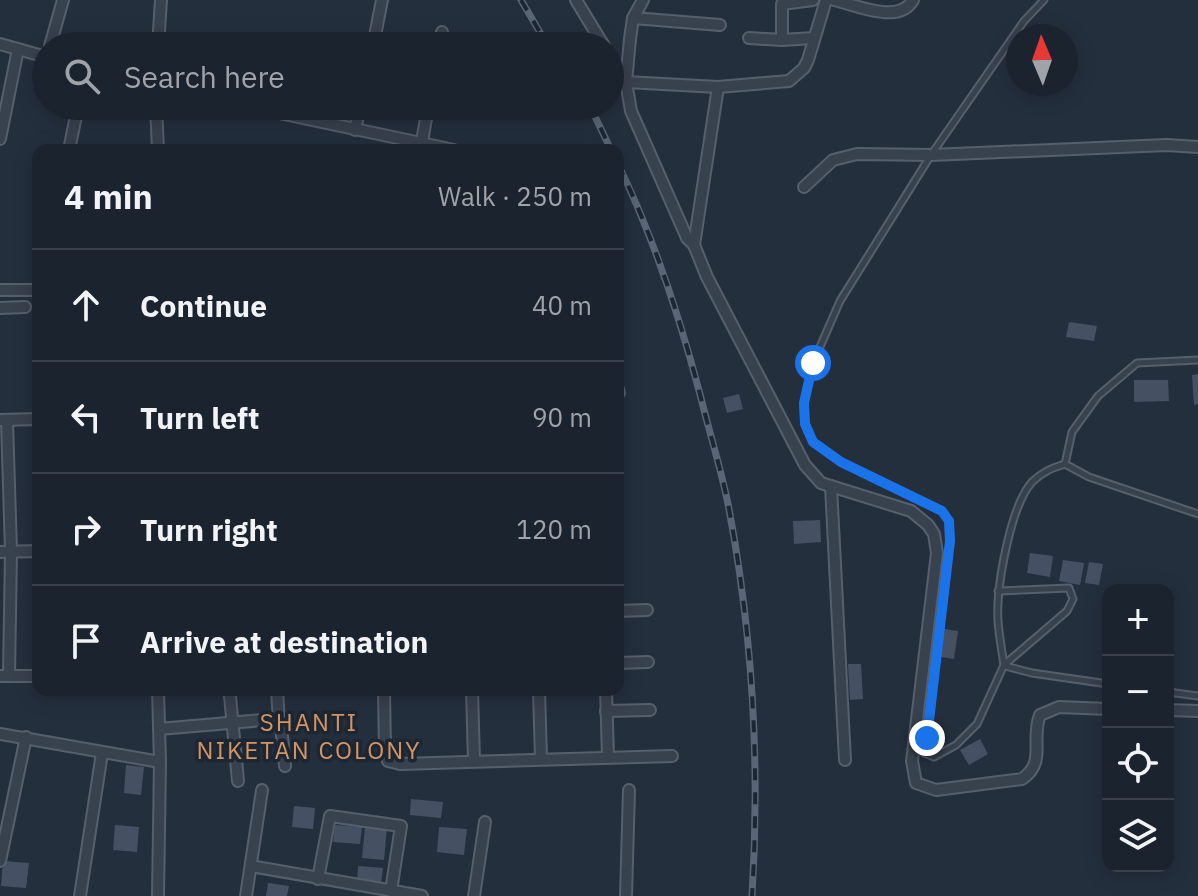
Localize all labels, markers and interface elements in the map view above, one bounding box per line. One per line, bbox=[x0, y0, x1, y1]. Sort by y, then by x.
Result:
north arrow bbox=[1006, 24, 1078, 96]
search box bbox=[32, 32, 624, 120]
icon: search bbox=[60, 54, 104, 98]
text: Search here bbox=[124, 57, 285, 96]
text: 4 min bbox=[64, 174, 153, 218]
text: Walk · 250 m bbox=[438, 179, 592, 213]
icon: ahead bbox=[64, 283, 108, 327]
text: Continue bbox=[140, 286, 267, 325]
text: 40 m bbox=[532, 288, 592, 322]
route start bbox=[795, 345, 831, 381]
icon: left bbox=[64, 395, 108, 439]
text: Turn left bbox=[140, 398, 259, 437]
text: 90 m bbox=[532, 400, 592, 434]
icon: right bbox=[64, 507, 108, 551]
text: Turn right bbox=[140, 510, 278, 549]
text: 120 m bbox=[516, 512, 592, 546]
map controls bbox=[1102, 584, 1174, 872]
button: + bbox=[1102, 584, 1174, 656]
icon: arrive bbox=[64, 619, 108, 663]
text: Arrive at destination bbox=[140, 622, 428, 661]
button: − bbox=[1102, 656, 1174, 728]
district label: SHANTI NIKETAN COLONY bbox=[196, 706, 422, 766]
route end bbox=[909, 720, 945, 756]
button: locate bbox=[1102, 728, 1174, 800]
button: layers bbox=[1102, 800, 1174, 872]

